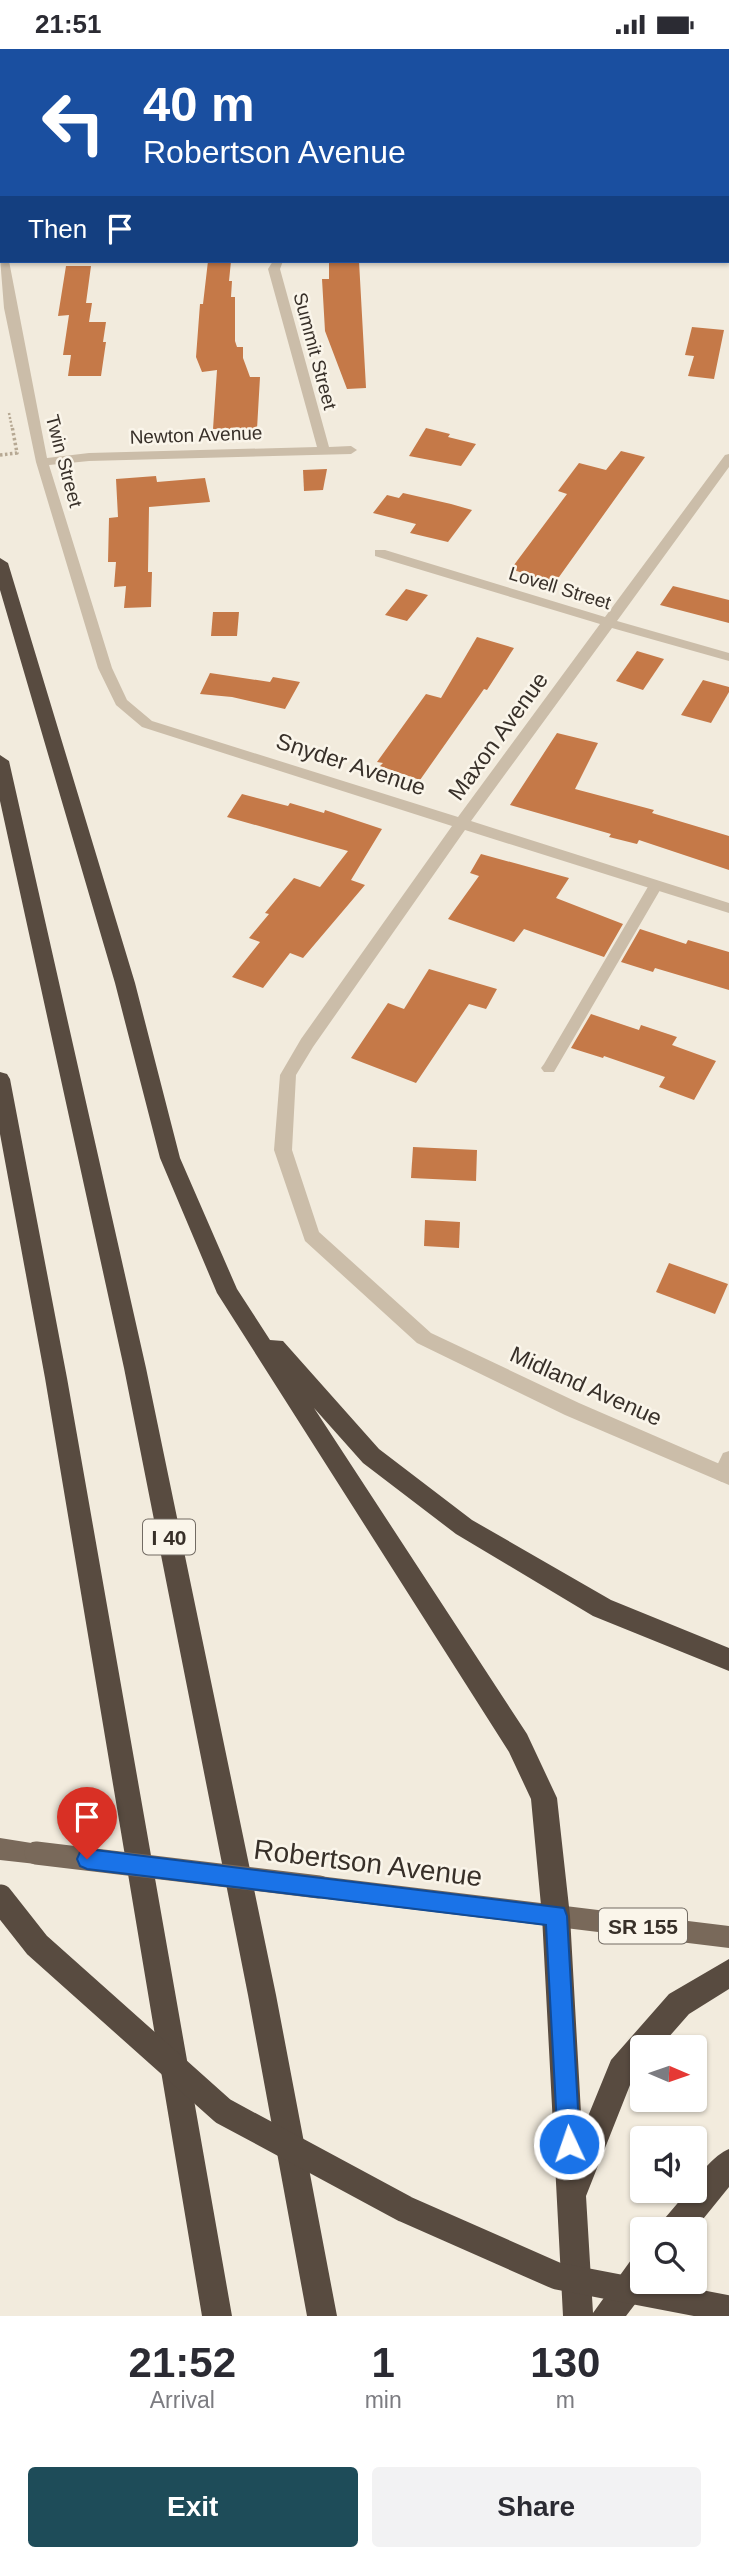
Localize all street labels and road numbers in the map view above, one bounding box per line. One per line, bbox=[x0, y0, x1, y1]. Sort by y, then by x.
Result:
street label: Summit Street bbox=[289, 290, 341, 413]
street label: Twin Street bbox=[42, 412, 87, 510]
street label: Newton Avenue bbox=[129, 422, 263, 448]
street label: Lovell Street bbox=[506, 563, 614, 614]
street label: Maxon Avenue bbox=[443, 667, 553, 805]
street label: Snyder Avenue bbox=[273, 728, 429, 800]
street label: Midland Avenue bbox=[506, 1341, 666, 1431]
road number: I 40 bbox=[143, 1519, 195, 1555]
street label: Robertson Avenue bbox=[252, 1834, 484, 1892]
road number: SR 155 bbox=[599, 1909, 687, 1944]

